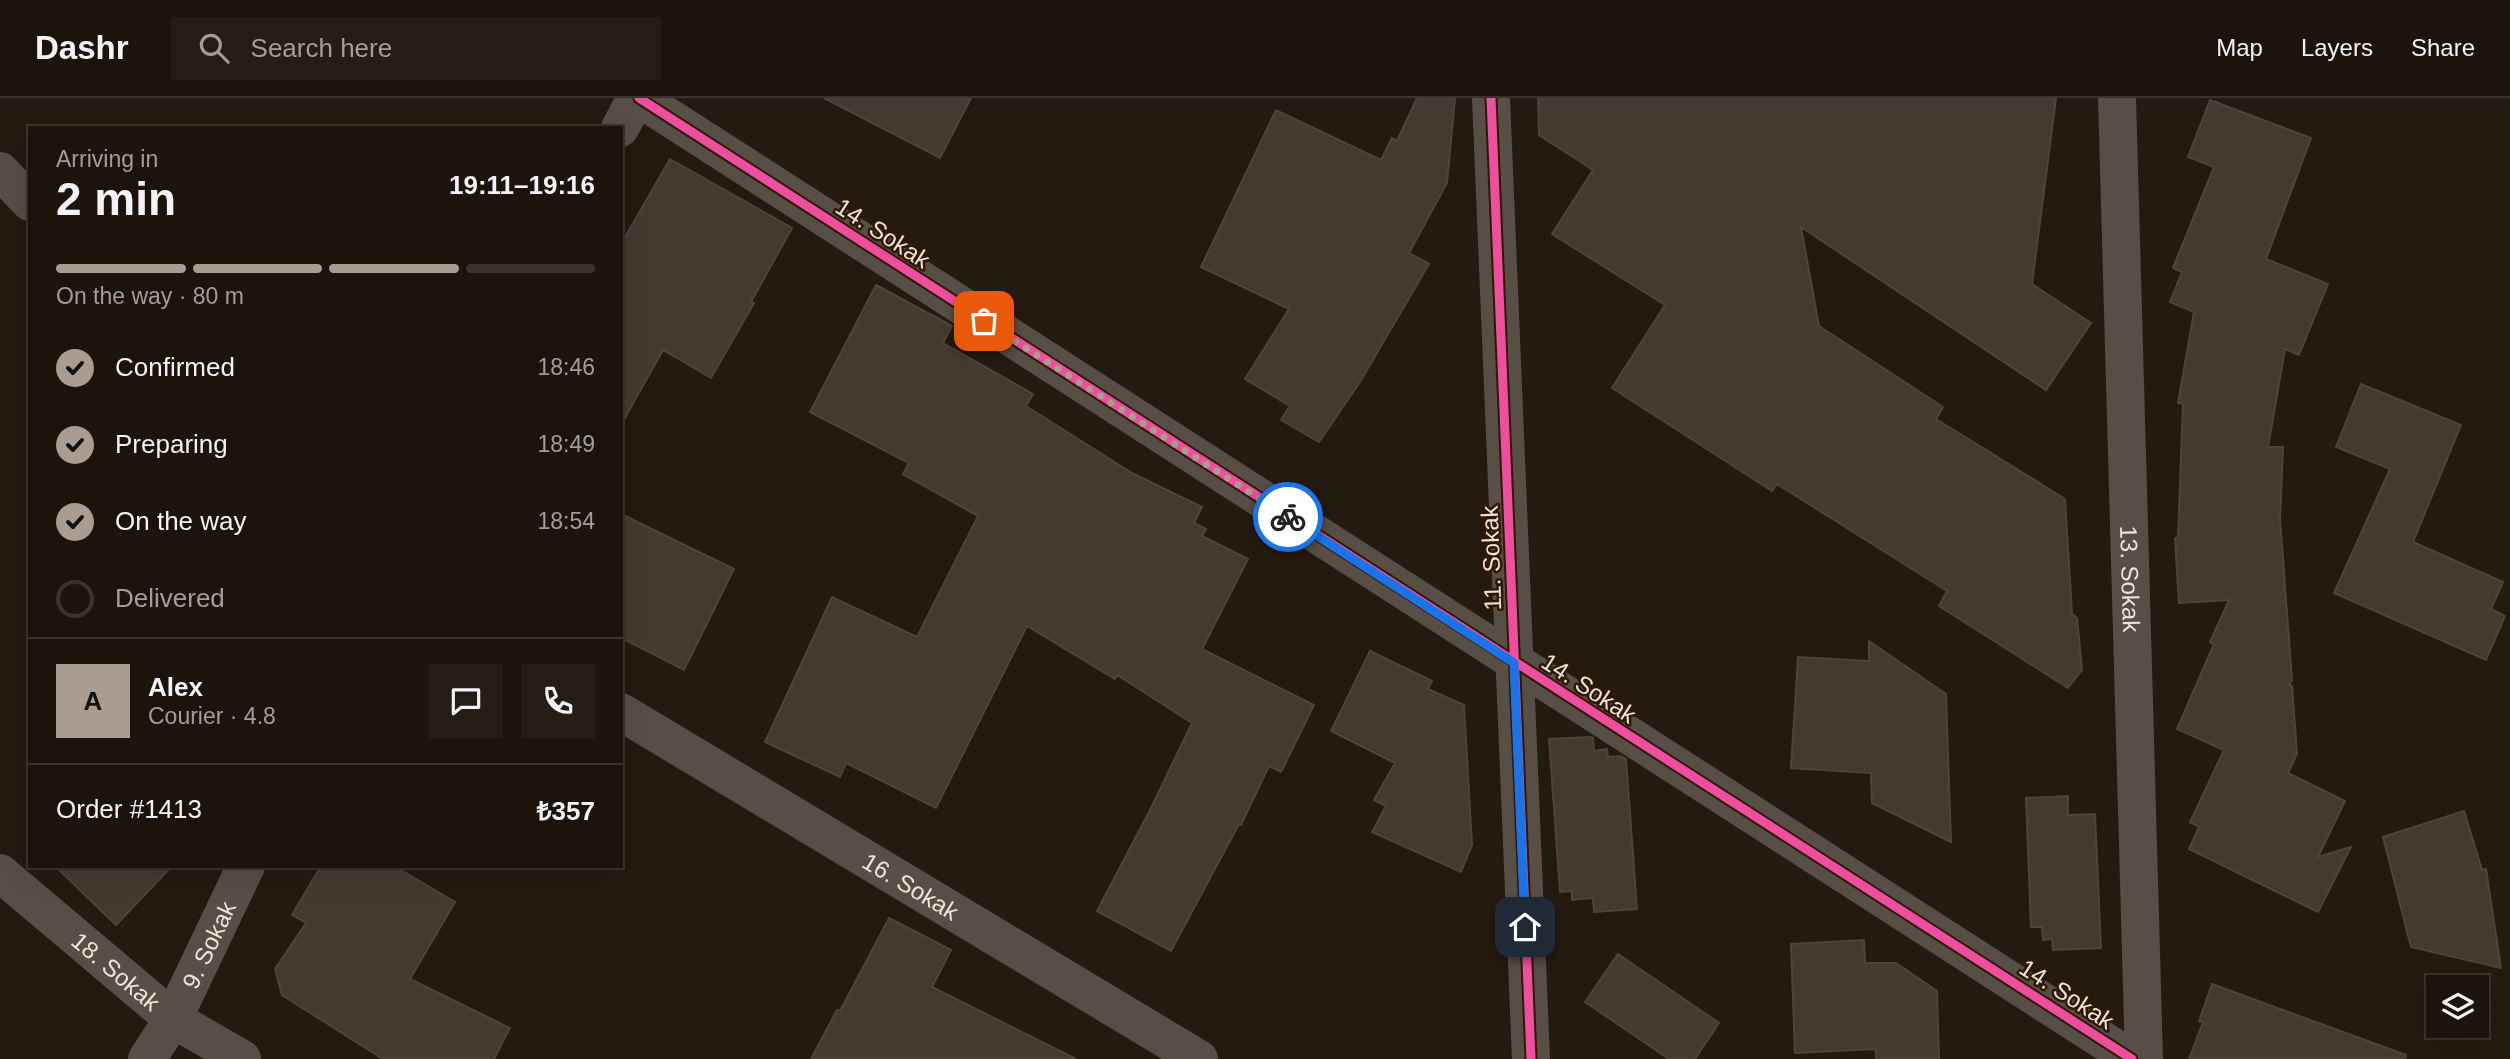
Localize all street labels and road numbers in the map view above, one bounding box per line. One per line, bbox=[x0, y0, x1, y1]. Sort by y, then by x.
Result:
street label: 14. Sokak bbox=[831, 193, 936, 274]
street label: 11. Sokak bbox=[1476, 504, 1506, 611]
street label: 13. Sokak bbox=[2116, 525, 2146, 634]
street label: 14. Sokak bbox=[1537, 648, 1642, 729]
street label: 16. Sokak bbox=[858, 847, 964, 926]
street label: 9. Sokak bbox=[176, 896, 241, 993]
street label: 18. Sokak bbox=[67, 926, 166, 1016]
street label: 14. Sokak bbox=[2015, 954, 2120, 1035]

